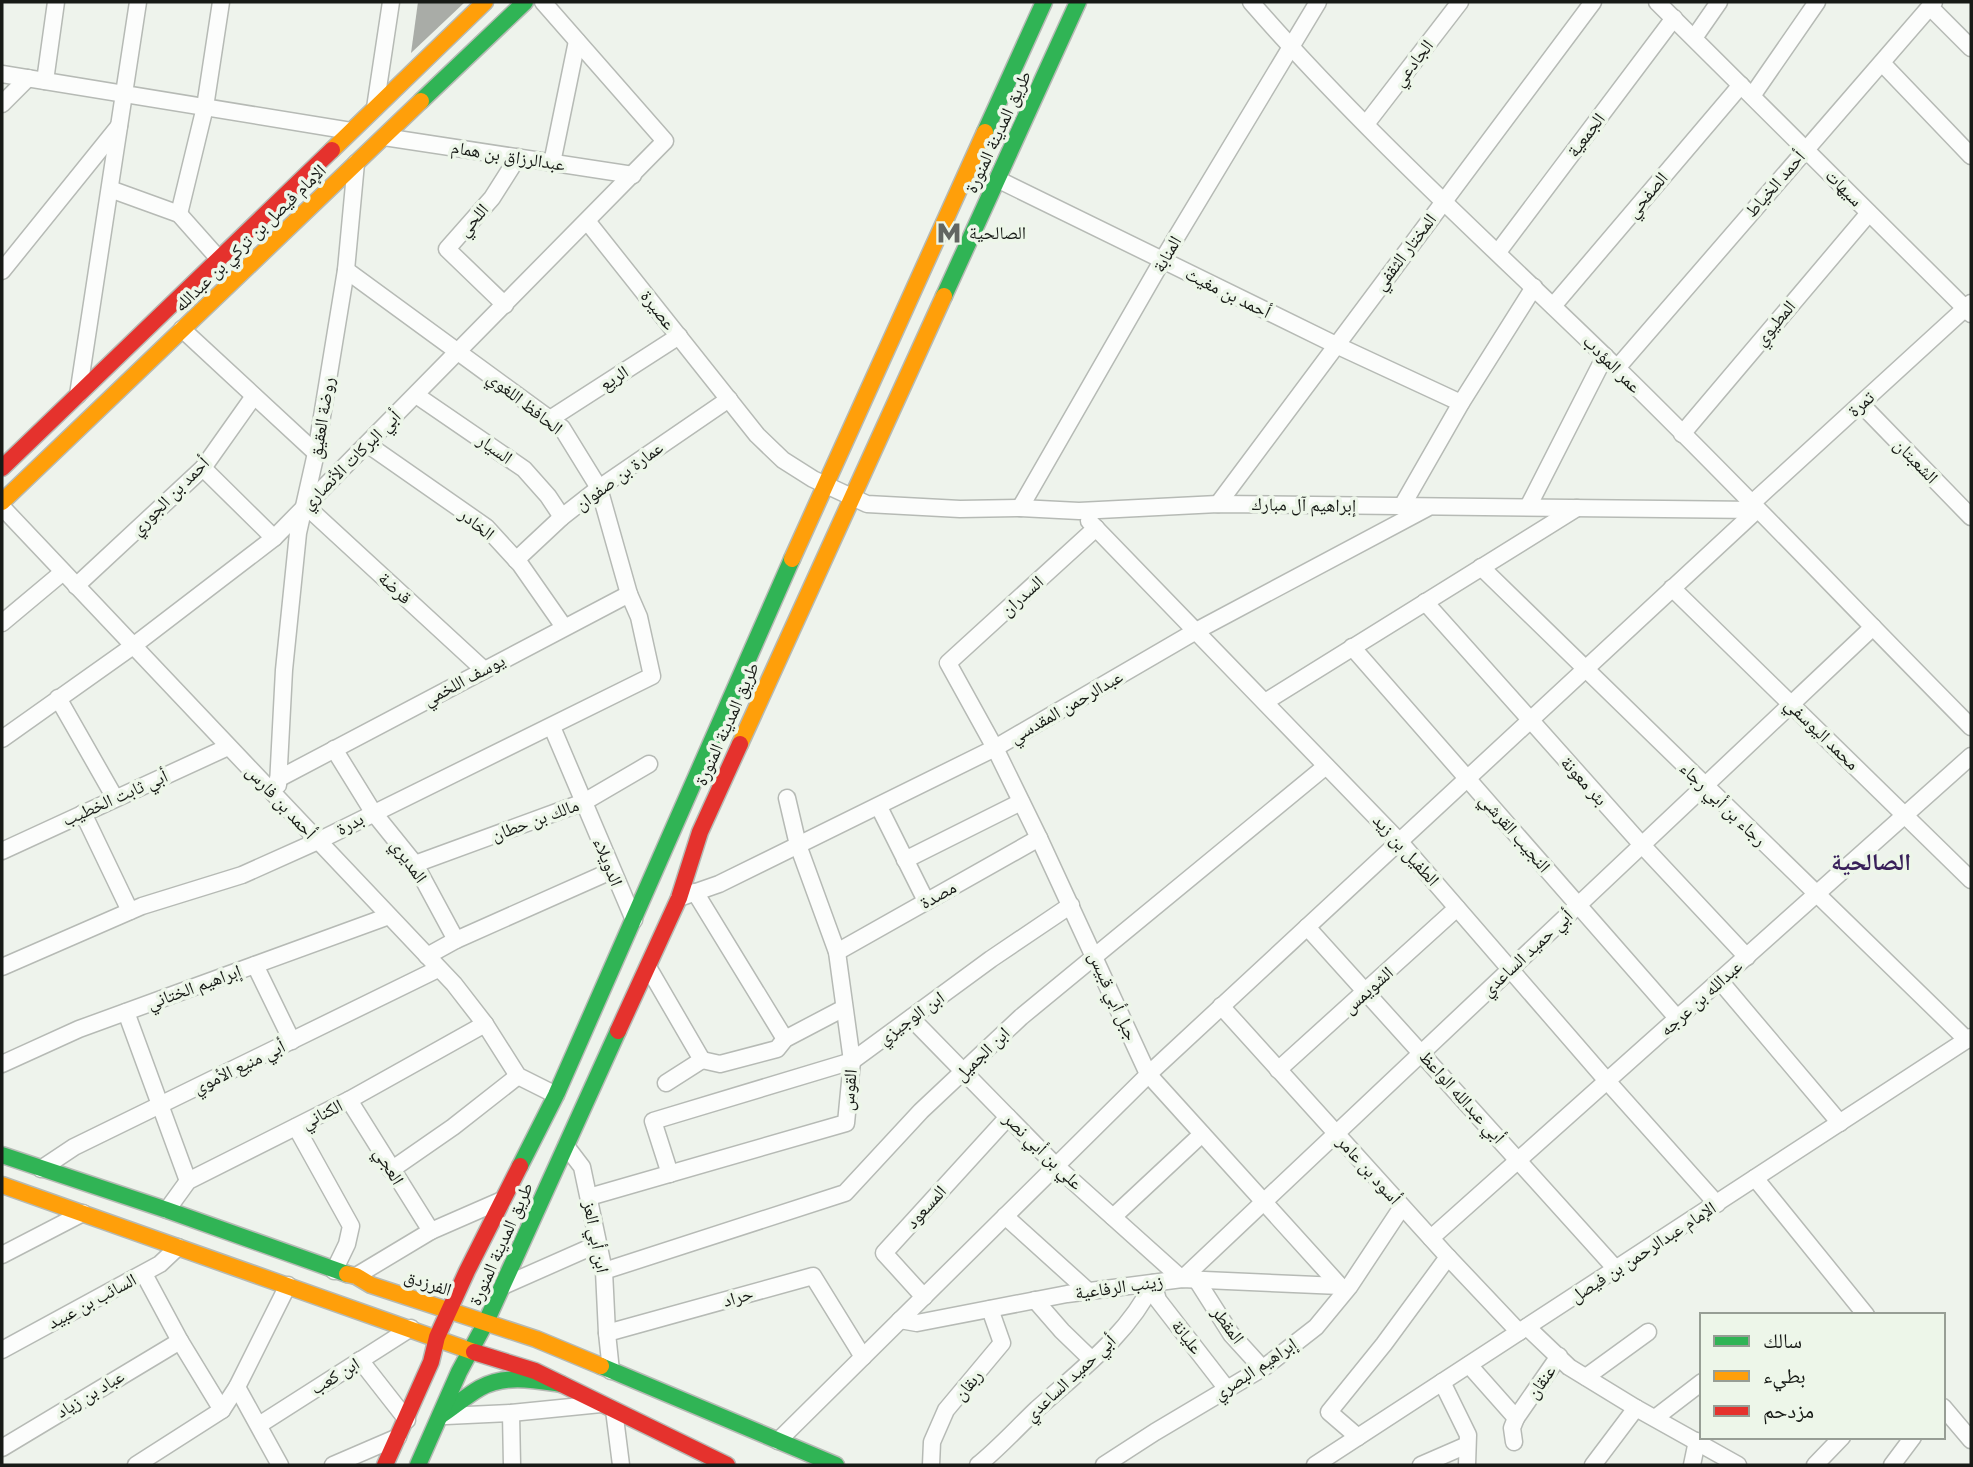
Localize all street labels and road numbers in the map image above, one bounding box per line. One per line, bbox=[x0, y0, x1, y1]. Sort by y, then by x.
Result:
street label: الجادعي bbox=[1388, 35, 1441, 93]
street label: طريق المدينة المنورة bbox=[960, 67, 1036, 197]
street label: الجمعية bbox=[1562, 109, 1610, 161]
street label: عبدالرزاق بن همام bbox=[449, 136, 567, 177]
street label: أحمد الخياط bbox=[1740, 146, 1810, 222]
street label: الإمام فيصل بن تركي بن عبدالله bbox=[169, 160, 333, 319]
street label: سيهات bbox=[1821, 165, 1867, 211]
street label: الصفحي bbox=[1621, 167, 1675, 225]
street label: اللحي bbox=[453, 199, 496, 243]
street label: المختار الثقفي bbox=[1369, 209, 1444, 297]
street label: المنابة bbox=[1148, 232, 1186, 276]
street label: أحمد بن مغيث bbox=[1182, 263, 1274, 323]
street label: عصيرة bbox=[636, 286, 680, 334]
street label: المطيوي bbox=[1750, 296, 1803, 353]
street label: عمر المؤدب bbox=[1578, 330, 1646, 398]
street label: الريع bbox=[595, 361, 633, 396]
street label: الحافظ اللغوي bbox=[481, 367, 567, 442]
street label: روضة العقيق bbox=[305, 376, 339, 460]
street label: تمرة bbox=[1843, 386, 1879, 422]
street label: أبي البركات الأنصاري bbox=[297, 406, 408, 517]
street label: السيار bbox=[472, 429, 517, 469]
street label: الشعبتان bbox=[1889, 434, 1943, 488]
street label: عمارة بن صفوان bbox=[571, 437, 667, 515]
street label: أحمد بن الجوري bbox=[126, 452, 216, 542]
street label: إبراهيم آل مبارك bbox=[1252, 493, 1356, 518]
street label: الخادر bbox=[454, 503, 499, 545]
street label: قرضة bbox=[374, 567, 416, 609]
street label: السدران bbox=[996, 571, 1048, 621]
street label: يوسف اللخمي bbox=[419, 649, 510, 714]
street label: طريق المدينة المنورة bbox=[690, 659, 764, 789]
street label: عبدالرحمن المقدسي bbox=[1005, 666, 1128, 751]
street label: محمد اليوسفي bbox=[1778, 693, 1864, 777]
street label: بئر معونة bbox=[1556, 752, 1612, 810]
street label: رجاء بن أبي رجاء bbox=[1673, 757, 1771, 853]
street label: أحمد بن فارس bbox=[241, 761, 321, 843]
street label: أبي ثابت الخطيب bbox=[59, 765, 173, 834]
street label: النجيب القرشي bbox=[1472, 789, 1555, 879]
street label: مالك بن حطان bbox=[488, 794, 582, 846]
street label: بدرة bbox=[333, 808, 367, 840]
street label: الطفيل بن زيد bbox=[1368, 810, 1444, 890]
street label: المديري bbox=[383, 835, 432, 889]
street label: الدويلاء bbox=[588, 835, 628, 889]
street label: مصدة bbox=[916, 876, 960, 914]
street label: أبي حميد الساعدي bbox=[1477, 905, 1580, 1004]
street label: جبل أبي قبيس bbox=[1080, 948, 1142, 1045]
street label: عبدالله بن عرجه bbox=[1655, 955, 1747, 1041]
street label: إبراهيم الختاني bbox=[144, 960, 245, 1018]
street label: الشويمس bbox=[1338, 962, 1398, 1018]
street label: ابن الوجيزي bbox=[873, 987, 951, 1052]
street label: ابن الجميل bbox=[950, 1022, 1014, 1086]
street label: أبي منيع الأموي bbox=[189, 1035, 290, 1102]
street label: أبي عبدالله الواعظ bbox=[1412, 1046, 1509, 1150]
street label: القوس bbox=[836, 1068, 862, 1112]
street label: الكناني bbox=[298, 1094, 348, 1137]
street label: علي بن أبي نصر bbox=[996, 1107, 1087, 1197]
street label: أسود بن عامر bbox=[1332, 1130, 1406, 1209]
street label: العجي bbox=[366, 1143, 409, 1191]
street label: طريق المدينة المنورة bbox=[464, 1179, 538, 1309]
street label: المسعود bbox=[901, 1181, 951, 1233]
street label: الإمام عبدالرحمن بن فيصل bbox=[1566, 1197, 1721, 1308]
street label: ابن أبي العز bbox=[575, 1198, 614, 1275]
street label: الفرزدق bbox=[402, 1265, 454, 1301]
street label: السائب بن عبيد bbox=[44, 1268, 140, 1334]
street label: زينب الرفاعية bbox=[1074, 1270, 1164, 1304]
street label: حراد bbox=[720, 1282, 756, 1312]
street label: المقطر bbox=[1206, 1301, 1249, 1348]
street label: عليانة bbox=[1167, 1315, 1207, 1359]
street label: أبي حميد الساعدي bbox=[1020, 1330, 1123, 1429]
street label: إبراهيم البصري bbox=[1209, 1333, 1303, 1408]
street label: ابن كعب bbox=[306, 1352, 364, 1400]
street label: عنقان bbox=[1522, 1361, 1560, 1403]
street label: عباد بن زياد bbox=[52, 1365, 128, 1423]
street label: ربقان bbox=[949, 1365, 987, 1405]

